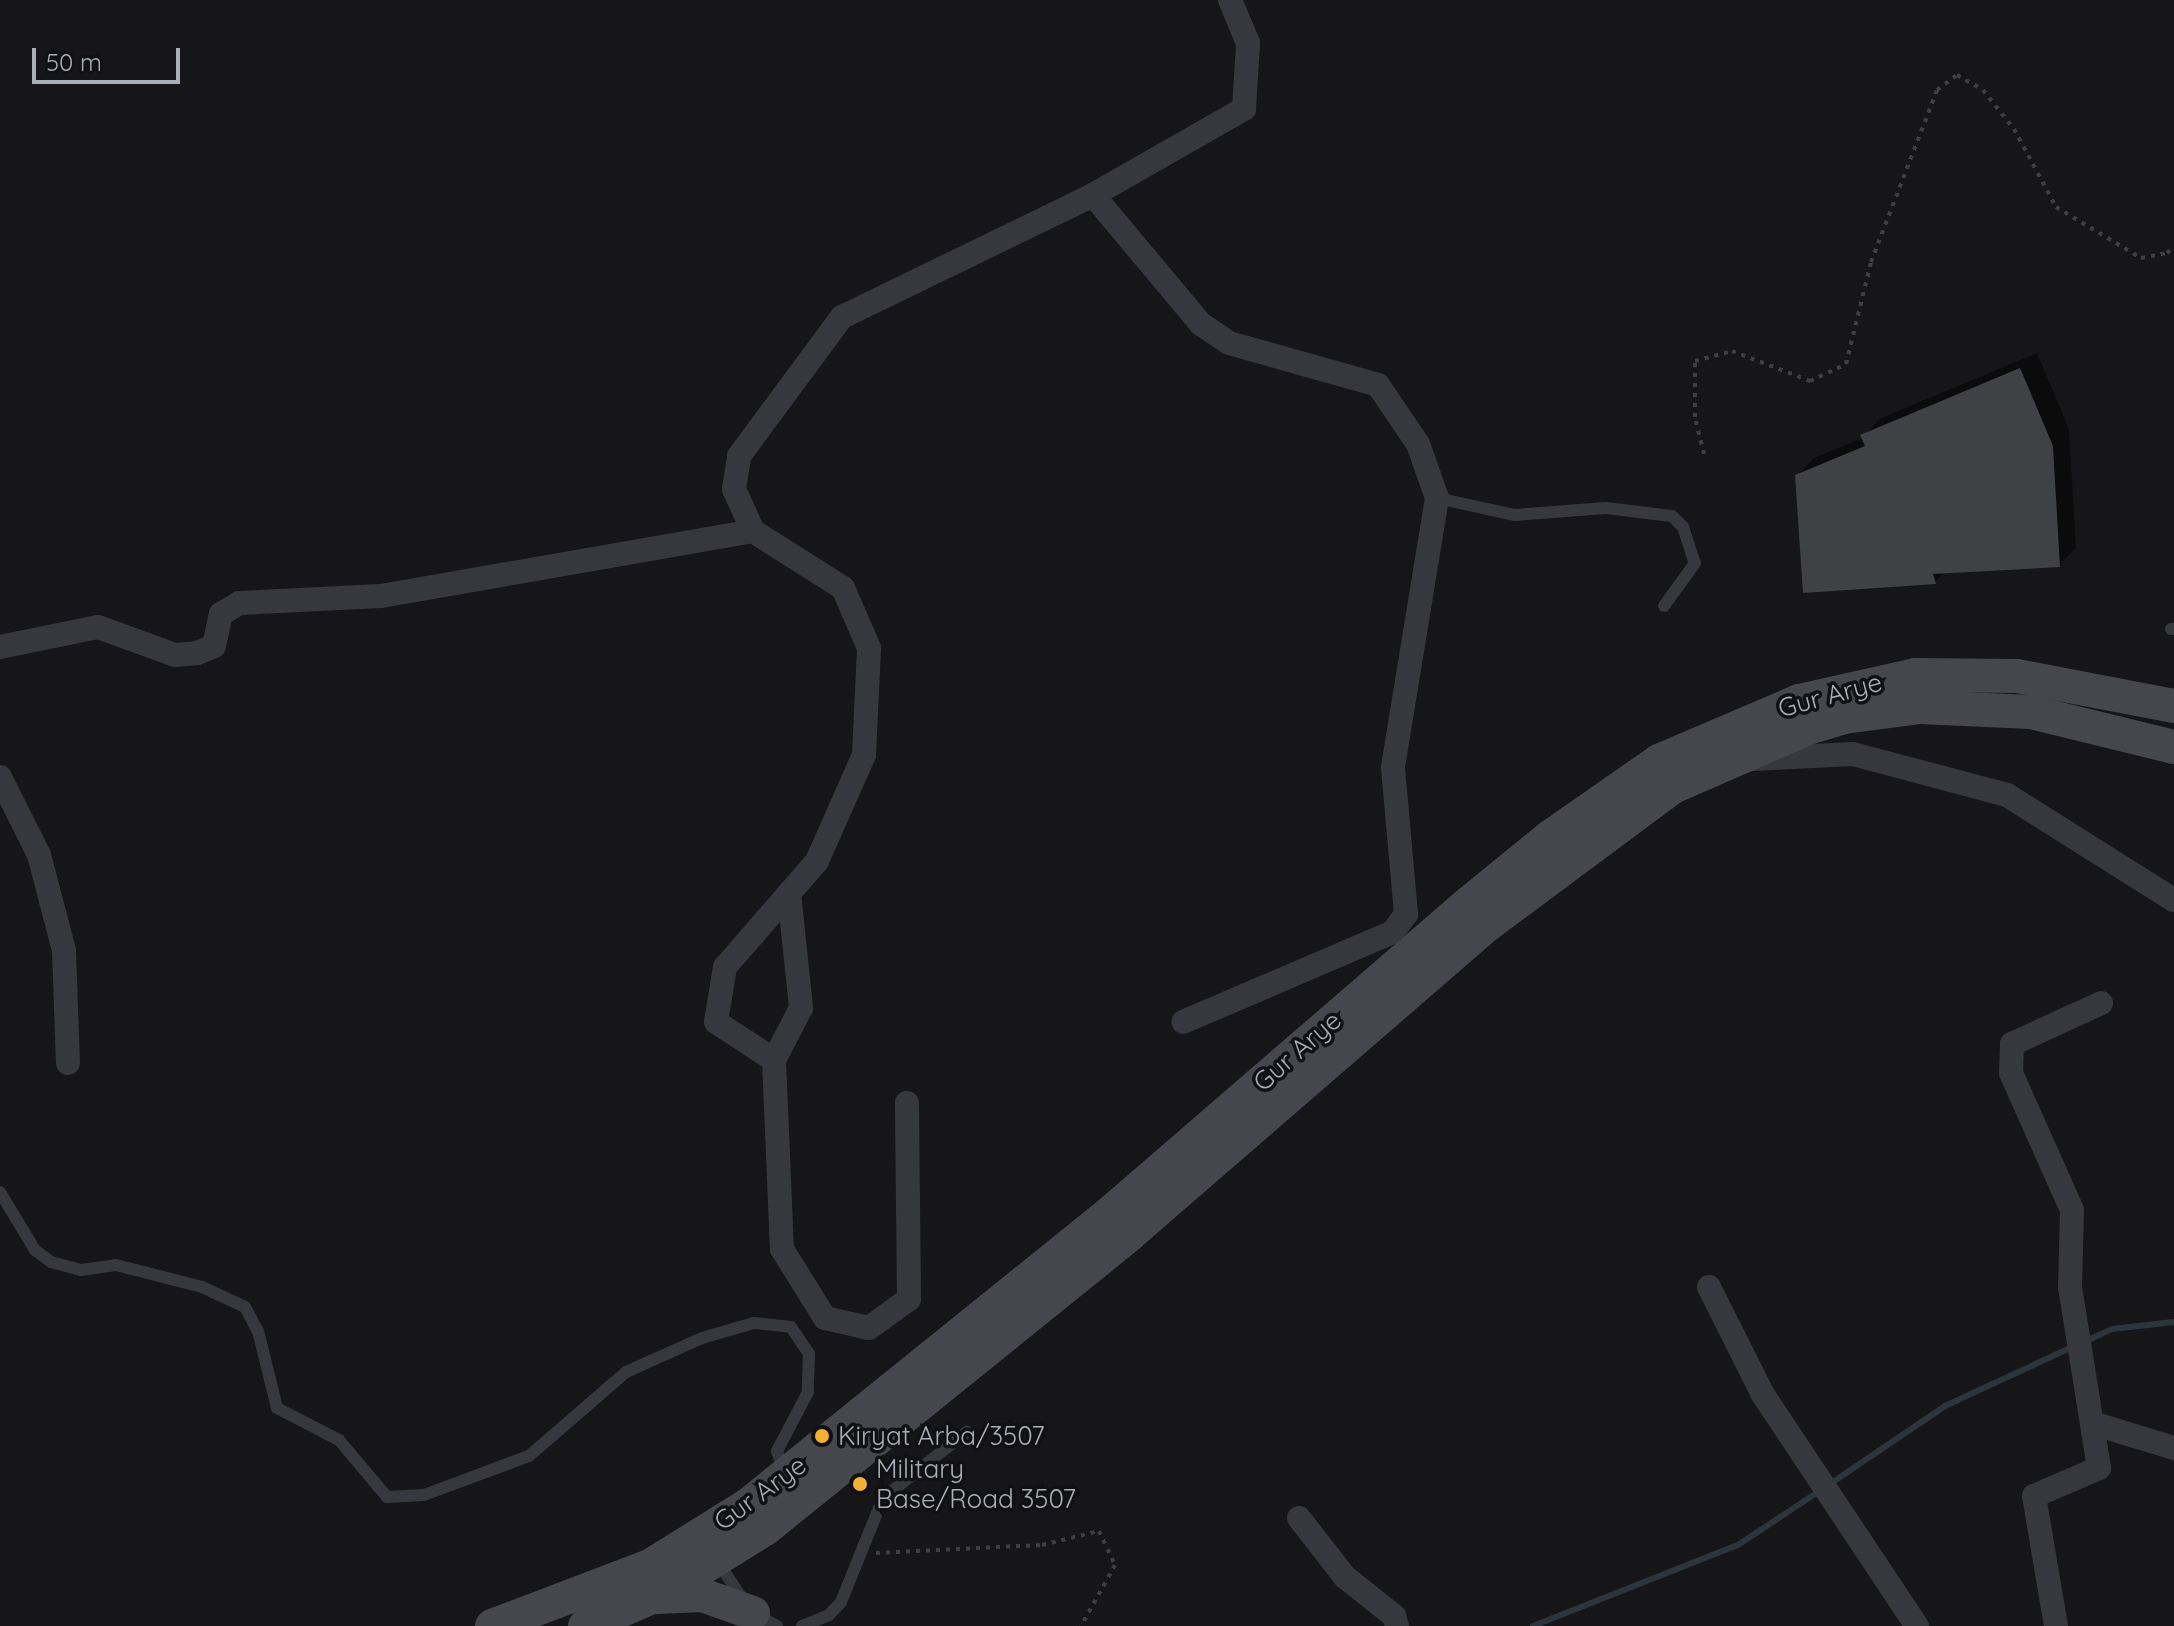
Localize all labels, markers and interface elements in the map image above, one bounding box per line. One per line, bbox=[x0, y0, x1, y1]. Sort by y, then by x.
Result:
scale bar bbox=[36, 32, 184, 82]
text: 50 m bbox=[46, 47, 102, 77]
street label: Gur Arye bbox=[1775, 666, 1885, 724]
street label: Gur Arye bbox=[1247, 1004, 1347, 1098]
place label: Kiryat Arba/3507 bbox=[838, 1420, 1045, 1452]
marker: Kiryat Arba/3507 bbox=[813, 1427, 831, 1445]
street label: Gur Arye bbox=[708, 1449, 812, 1537]
place label: Military Base/Road 3507 bbox=[876, 1453, 1076, 1514]
marker: Military Base/Road 3507 bbox=[851, 1475, 869, 1493]

